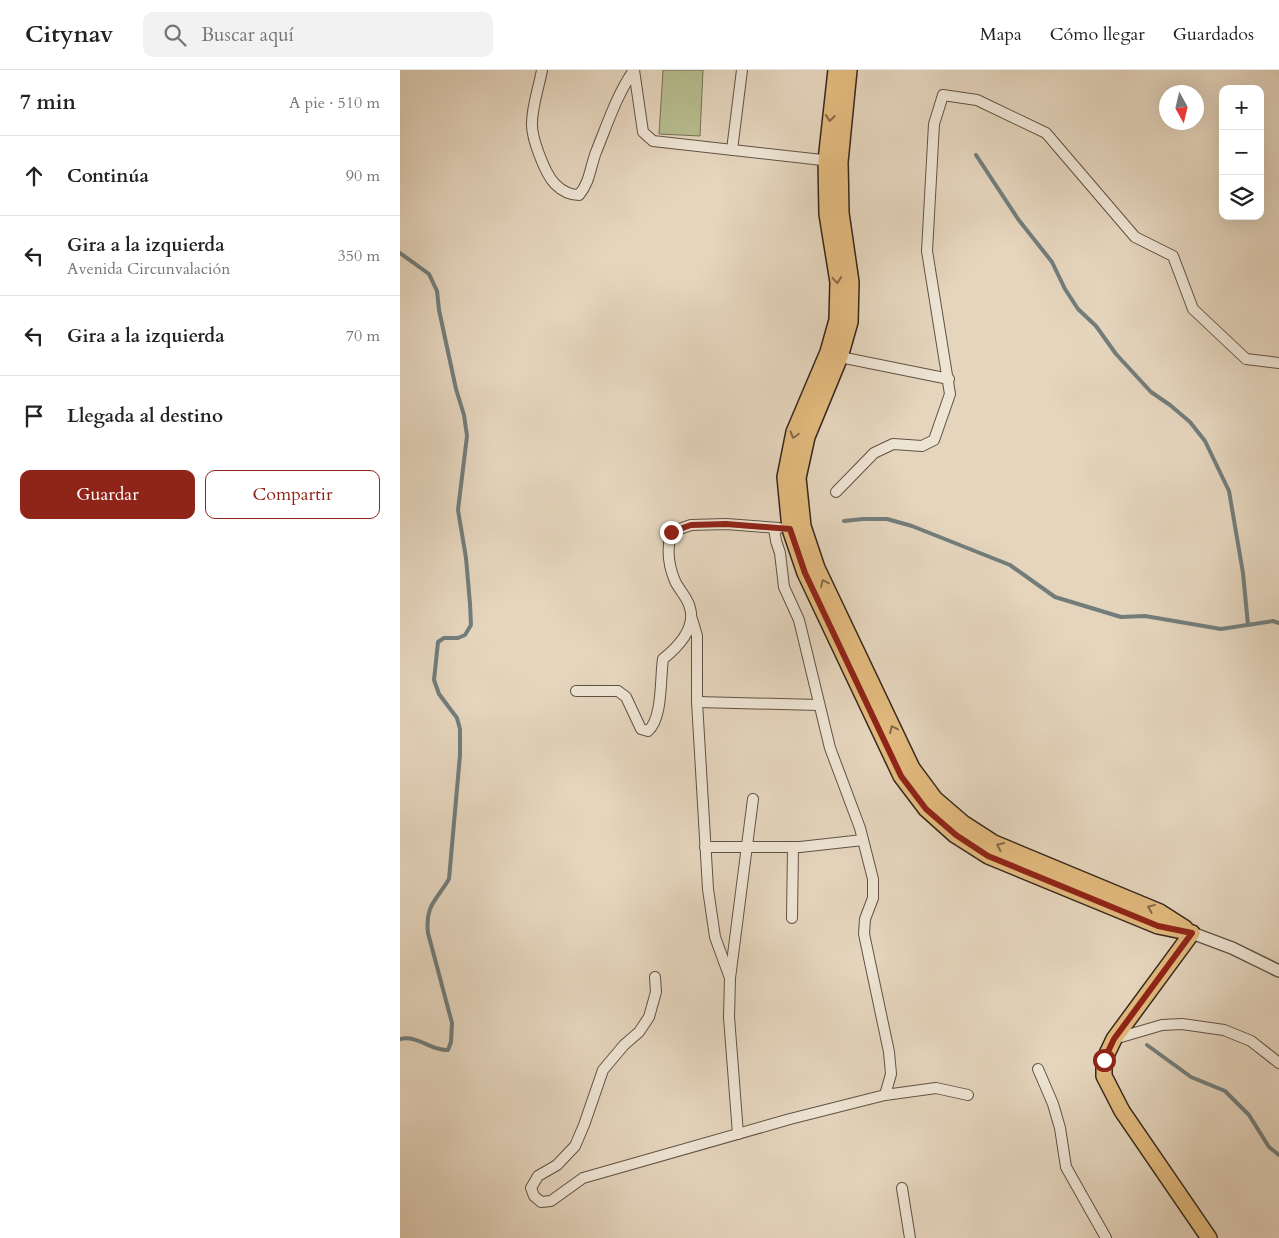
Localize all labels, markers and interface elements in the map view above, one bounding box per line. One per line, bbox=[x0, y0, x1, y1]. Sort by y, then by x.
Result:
search box bbox=[143, 12, 493, 57]
text: Citynav bbox=[25, 18, 113, 51]
icon: search bbox=[161, 21, 189, 49]
text: Buscar aquí bbox=[201, 22, 294, 48]
text: Mapa bbox=[980, 22, 1022, 47]
text: Cómo llegar bbox=[1050, 22, 1145, 47]
text: Guardados bbox=[1173, 22, 1254, 47]
north arrow bbox=[1159, 85, 1204, 130]
map controls bbox=[1219, 85, 1264, 220]
button: + bbox=[1219, 85, 1264, 130]
text: 7 min bbox=[20, 88, 76, 117]
text: A pie · 510 m bbox=[289, 92, 380, 114]
one-way arrow bbox=[825, 115, 836, 123]
button: − bbox=[1219, 130, 1264, 175]
icon: ahead bbox=[20, 162, 48, 190]
text: Continúa bbox=[67, 163, 149, 189]
text: 90 m bbox=[346, 165, 380, 187]
button: layers bbox=[1219, 175, 1264, 220]
text: Gira a la izquierda bbox=[67, 232, 225, 258]
icon: left bbox=[20, 242, 48, 270]
text: 350 m bbox=[338, 245, 380, 267]
text: Avenida Circunvalación bbox=[67, 258, 230, 280]
one-way arrow bbox=[831, 276, 842, 284]
icon: left bbox=[20, 322, 48, 350]
text: Gira a la izquierda bbox=[67, 323, 225, 349]
text: 70 m bbox=[346, 325, 380, 347]
icon: arrive bbox=[20, 402, 48, 430]
text: Llegada al destino bbox=[67, 403, 223, 429]
one-way arrow bbox=[789, 430, 800, 439]
button: Guardar bbox=[20, 470, 195, 519]
button: Compartir bbox=[205, 470, 380, 519]
route end bbox=[660, 521, 683, 544]
one-way arrow bbox=[820, 579, 830, 588]
one-way arrow bbox=[889, 725, 900, 734]
one-way arrow bbox=[996, 842, 1005, 853]
one-way arrow bbox=[1147, 903, 1156, 914]
route start bbox=[1093, 1049, 1116, 1072]

